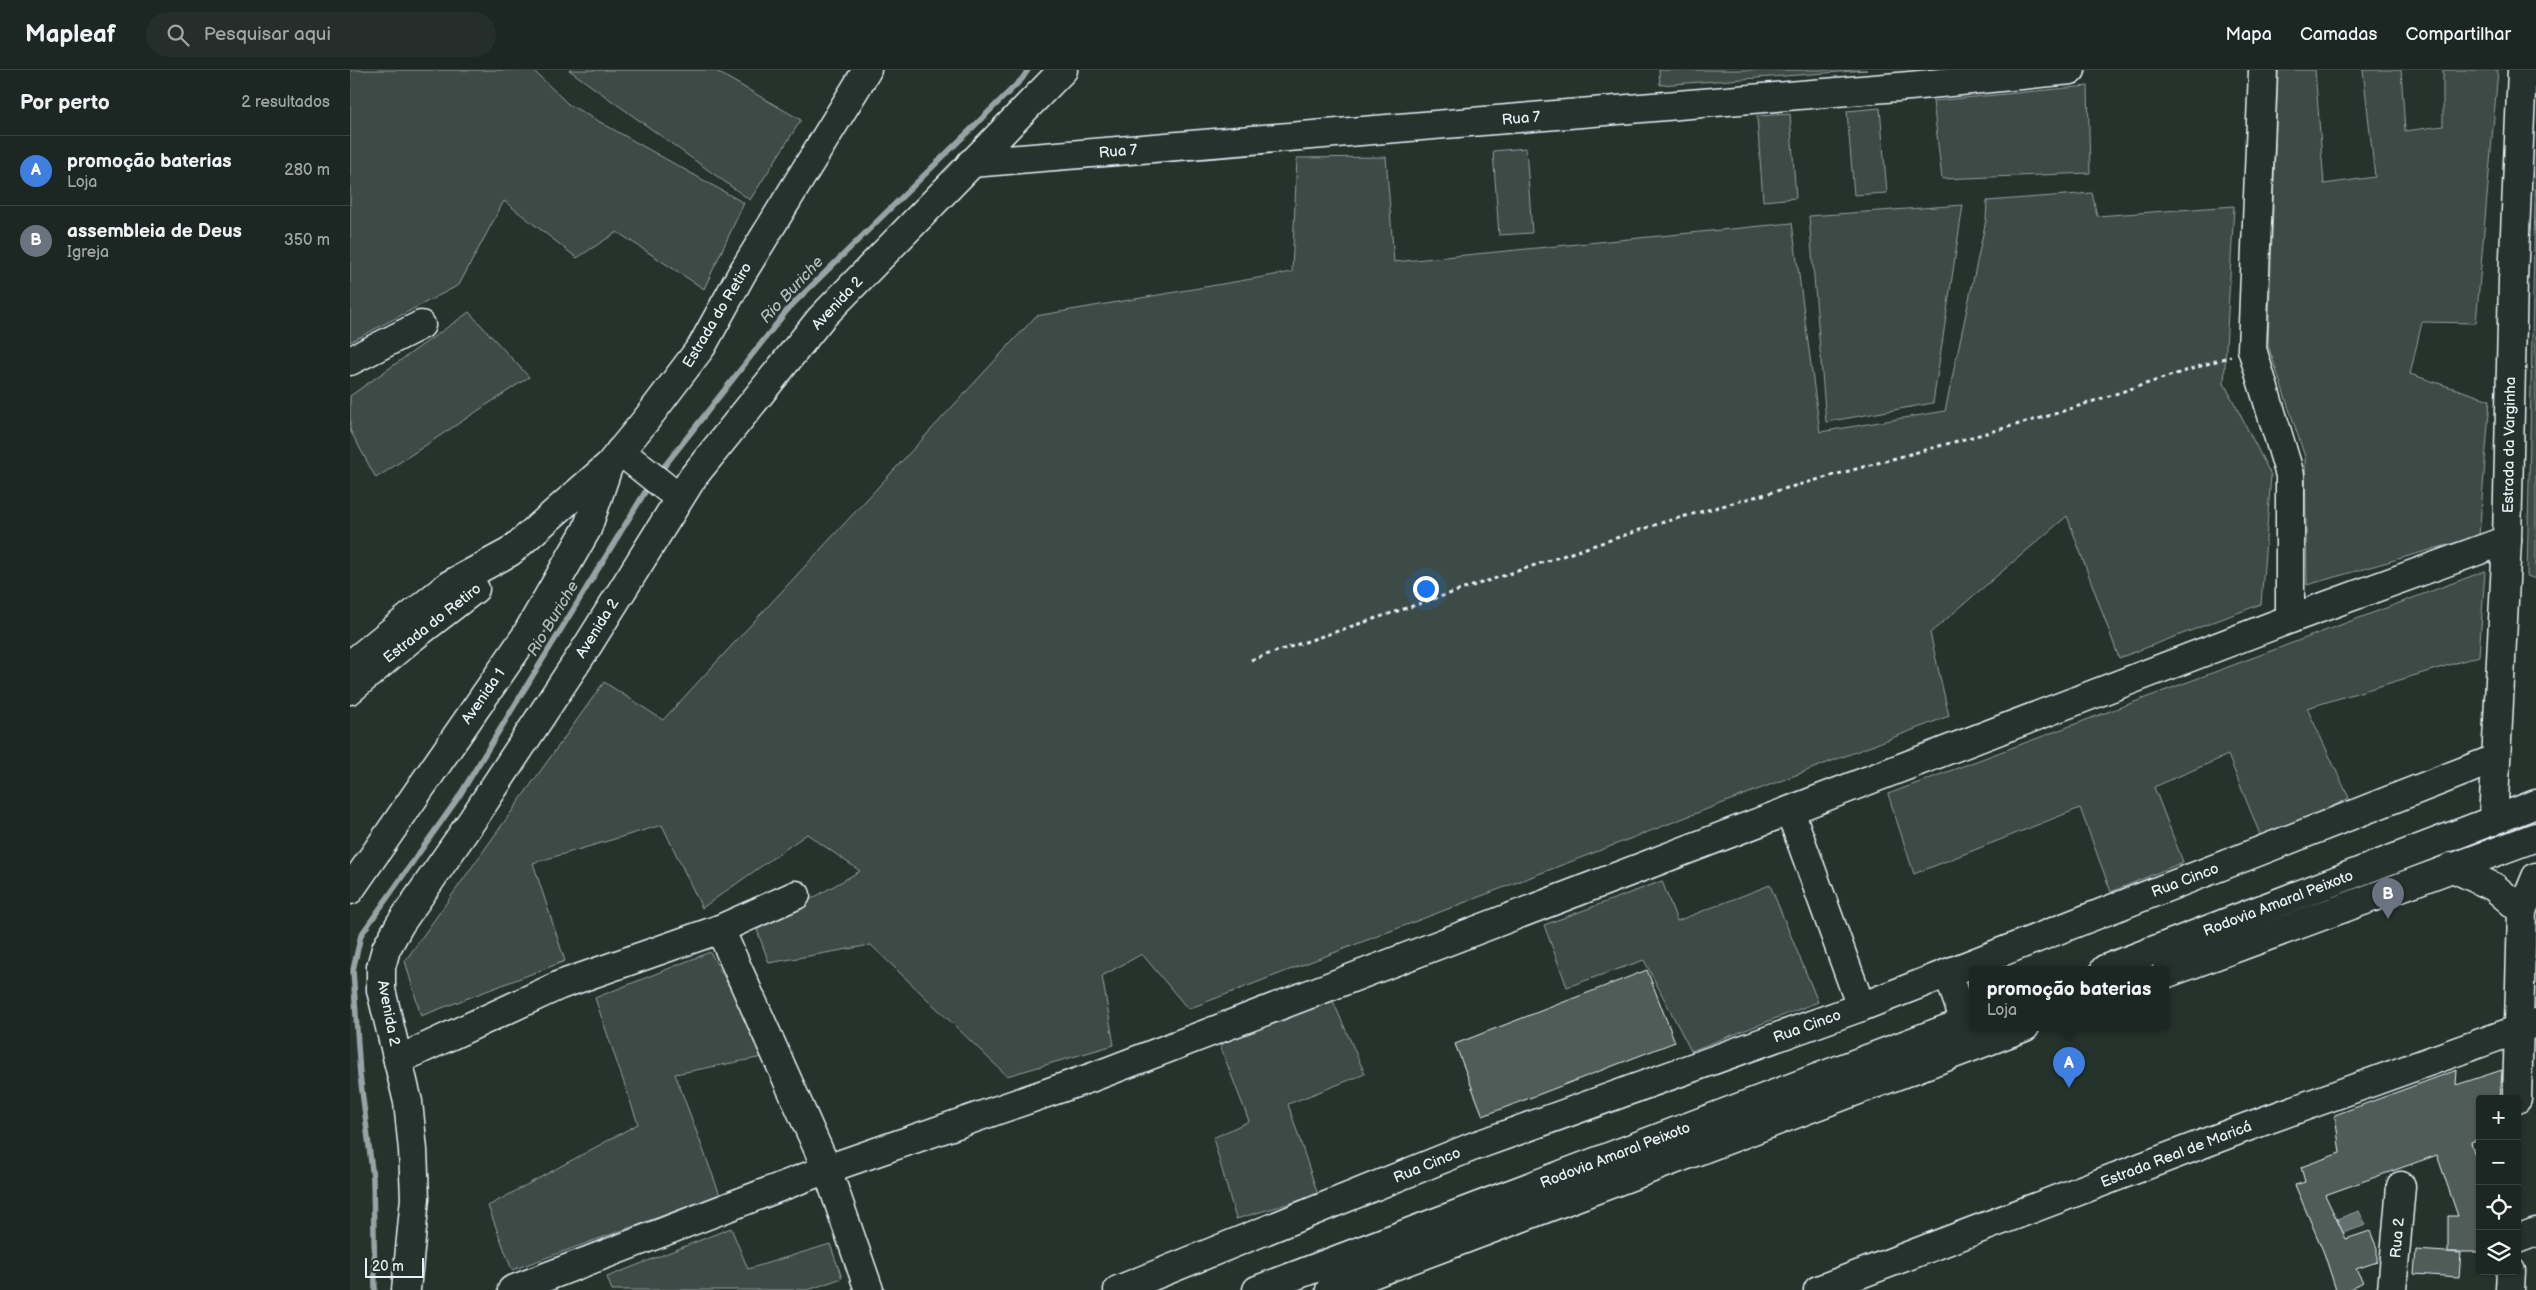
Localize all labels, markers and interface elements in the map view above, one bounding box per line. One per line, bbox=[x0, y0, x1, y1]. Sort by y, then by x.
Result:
search box bbox=[146, 12, 496, 57]
text: Mapleaf bbox=[25, 20, 116, 49]
icon: search bbox=[164, 21, 192, 49]
text: Pesquisar aqui bbox=[204, 23, 331, 46]
text: Mapa bbox=[2226, 24, 2272, 45]
text: Camadas bbox=[2300, 24, 2377, 45]
text: Compartilhar bbox=[2405, 24, 2511, 45]
text: Por perto bbox=[20, 90, 110, 115]
text: 2 resultados bbox=[241, 93, 330, 112]
street label: Rua 7 bbox=[1501, 107, 1542, 130]
street label: Rua 7 bbox=[1098, 140, 1139, 163]
text: promoção baterias bbox=[67, 150, 232, 173]
text: A bbox=[31, 161, 41, 180]
text: 280 m bbox=[284, 161, 330, 180]
text: Loja bbox=[67, 173, 97, 192]
text: assembleia de Deus bbox=[67, 220, 242, 243]
text: B bbox=[30, 231, 42, 250]
text: 350 m bbox=[284, 231, 330, 250]
text: Igreja bbox=[67, 243, 109, 262]
water label: Rio Buriche bbox=[756, 253, 828, 327]
street label: Estrada do Retiro bbox=[679, 259, 756, 371]
street label: Avenida 2 bbox=[808, 272, 867, 334]
street label: Estrada da Varginha bbox=[2499, 377, 2520, 513]
your location bbox=[1413, 576, 1439, 602]
water label: Rio Buriche bbox=[523, 578, 583, 660]
street label: Estrada do Retiro bbox=[380, 579, 485, 668]
street label: Avenida 2 bbox=[572, 595, 623, 662]
street label: Avenida 1 bbox=[457, 665, 509, 728]
street label: Rua Cinco bbox=[2149, 859, 2222, 902]
street label: Rodovia Amaral Peixoto bbox=[2200, 866, 2356, 941]
pin: B bbox=[2372, 878, 2404, 919]
popup bbox=[1969, 966, 2169, 1031]
text: promoção baterias bbox=[1987, 978, 2151, 1001]
street label: Avenida 2 bbox=[373, 979, 404, 1048]
text: Loja bbox=[1987, 1001, 2017, 1020]
street label: Rua Cinco bbox=[1771, 1005, 1844, 1047]
pin: A bbox=[2053, 1047, 2085, 1088]
map controls bbox=[2476, 1095, 2521, 1275]
button: + bbox=[2476, 1095, 2521, 1140]
street label: Estrada Real de Maricá bbox=[2098, 1117, 2254, 1192]
street label: Rodovia Amaral Peixoto bbox=[1537, 1118, 1693, 1193]
button: − bbox=[2476, 1140, 2521, 1185]
street label: Rua Cinco bbox=[1391, 1143, 1464, 1188]
button: locate bbox=[2476, 1185, 2521, 1230]
street label: Rua 2 bbox=[2386, 1217, 2409, 1259]
button: layers bbox=[2476, 1230, 2521, 1275]
scale bar bbox=[365, 1255, 424, 1278]
text: 20 m bbox=[372, 1258, 404, 1275]

